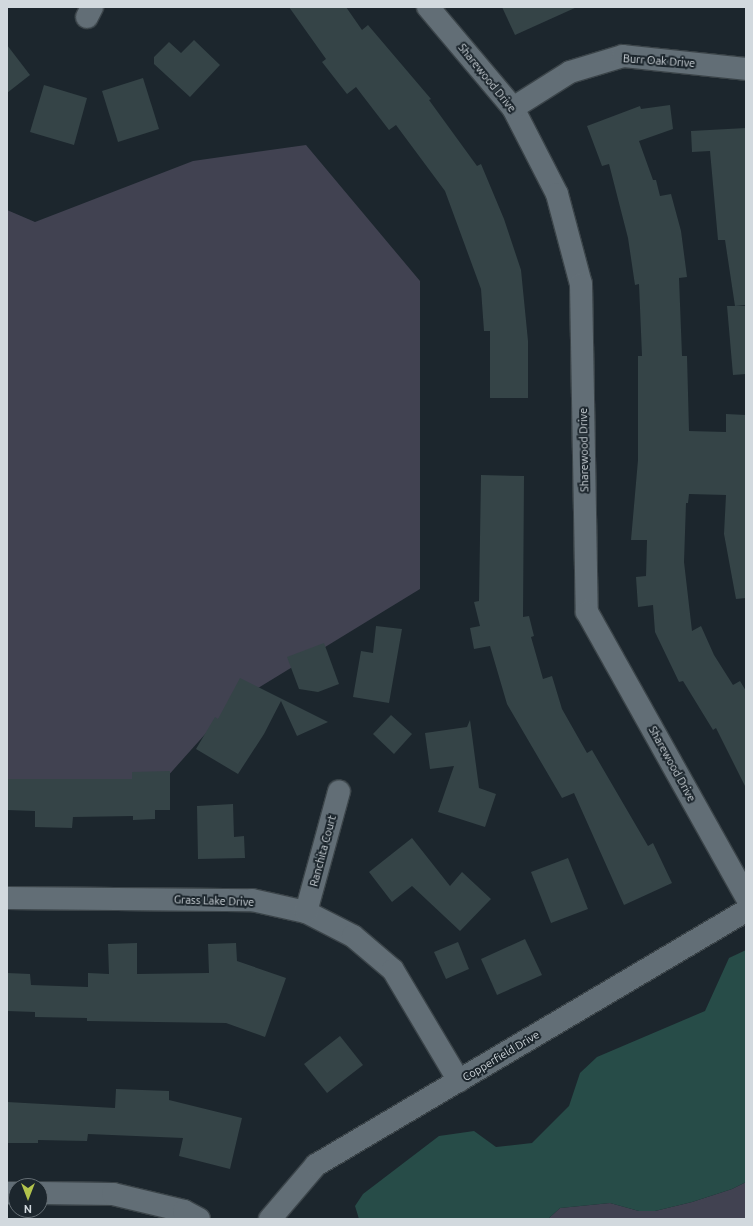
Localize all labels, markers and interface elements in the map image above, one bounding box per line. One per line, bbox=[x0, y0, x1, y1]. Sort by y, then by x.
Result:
street label: Sharewood Drive bbox=[455, 41, 519, 115]
street label: Burr Oak Drive bbox=[622, 52, 696, 70]
street label: Sharewood Drive bbox=[577, 408, 591, 492]
street label: Sharewood Drive bbox=[646, 724, 698, 804]
street label: Ranchita Court bbox=[307, 814, 339, 888]
street label: Grass Lake Drive bbox=[174, 893, 254, 909]
street label: Copperfield Drive bbox=[460, 1028, 542, 1084]
north arrow bbox=[8, 1178, 48, 1218]
text: N bbox=[24, 1203, 32, 1215]

